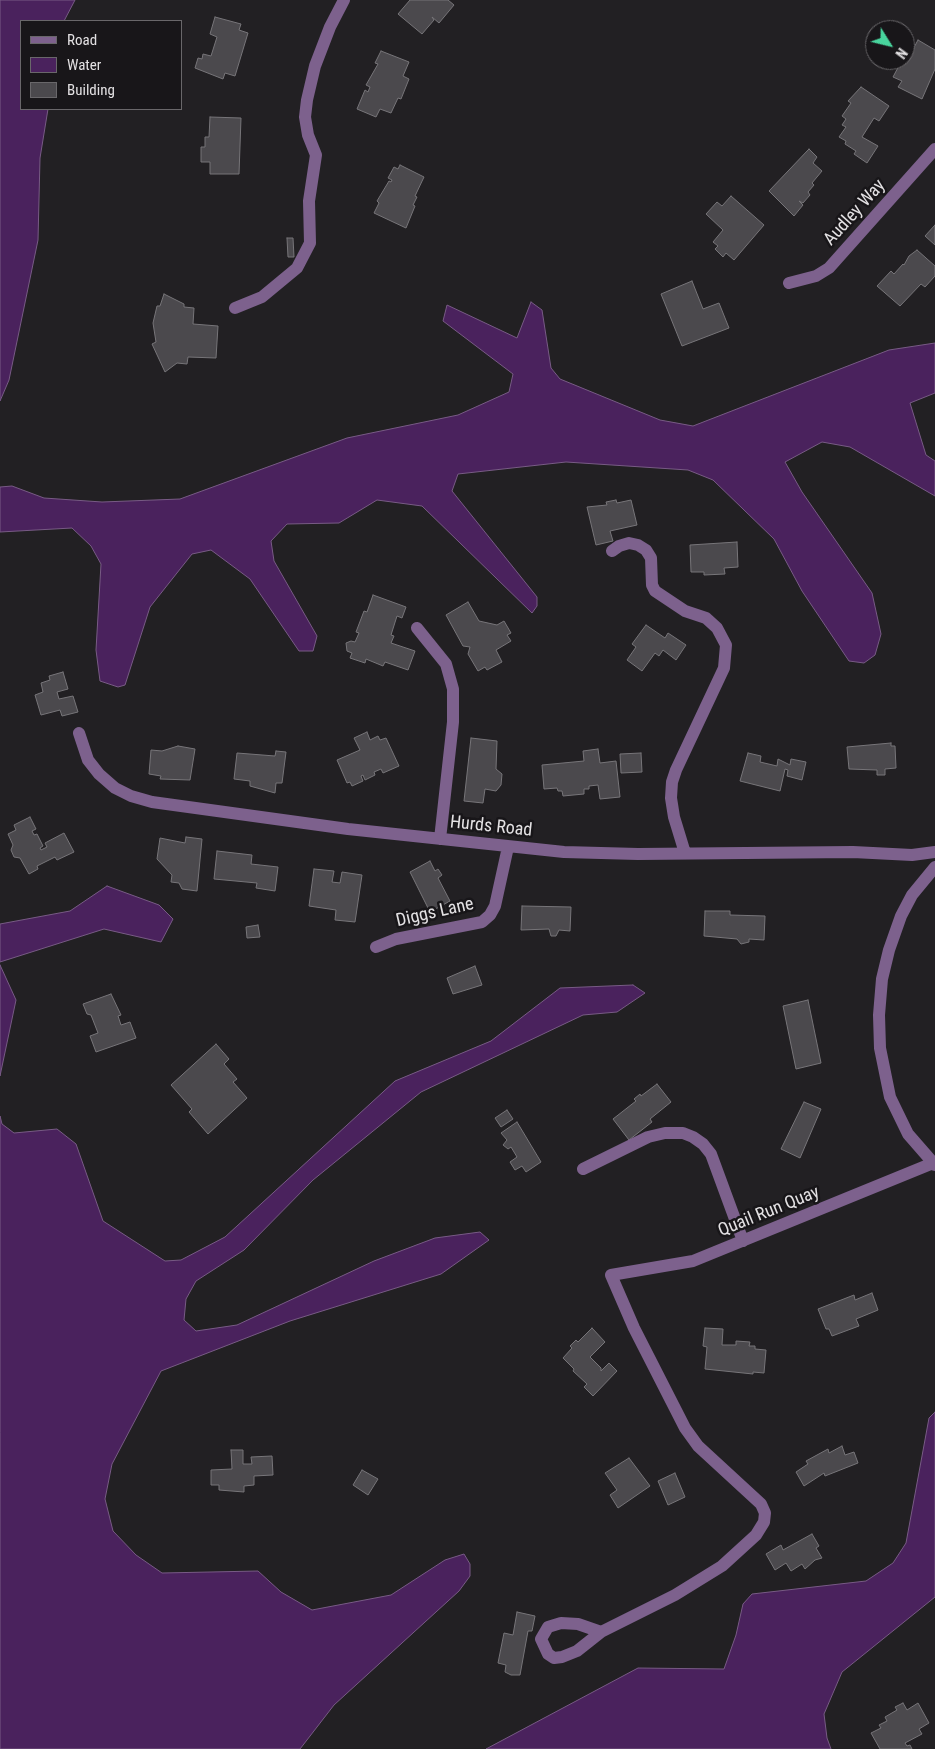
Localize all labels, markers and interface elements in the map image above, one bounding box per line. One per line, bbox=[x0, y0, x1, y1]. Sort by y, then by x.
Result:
legend bbox=[20, 20, 182, 110]
north arrow bbox=[865, 20, 915, 70]
text: Road bbox=[67, 31, 97, 49]
text: N bbox=[892, 45, 910, 61]
text: Water bbox=[67, 56, 101, 74]
text: Building bbox=[67, 81, 115, 99]
street label: Audley Way bbox=[820, 176, 890, 250]
street label: Hurds Road bbox=[449, 812, 533, 842]
street label: Diggs Lane bbox=[394, 894, 476, 932]
street label: Quail Run Quay bbox=[715, 1182, 823, 1242]

